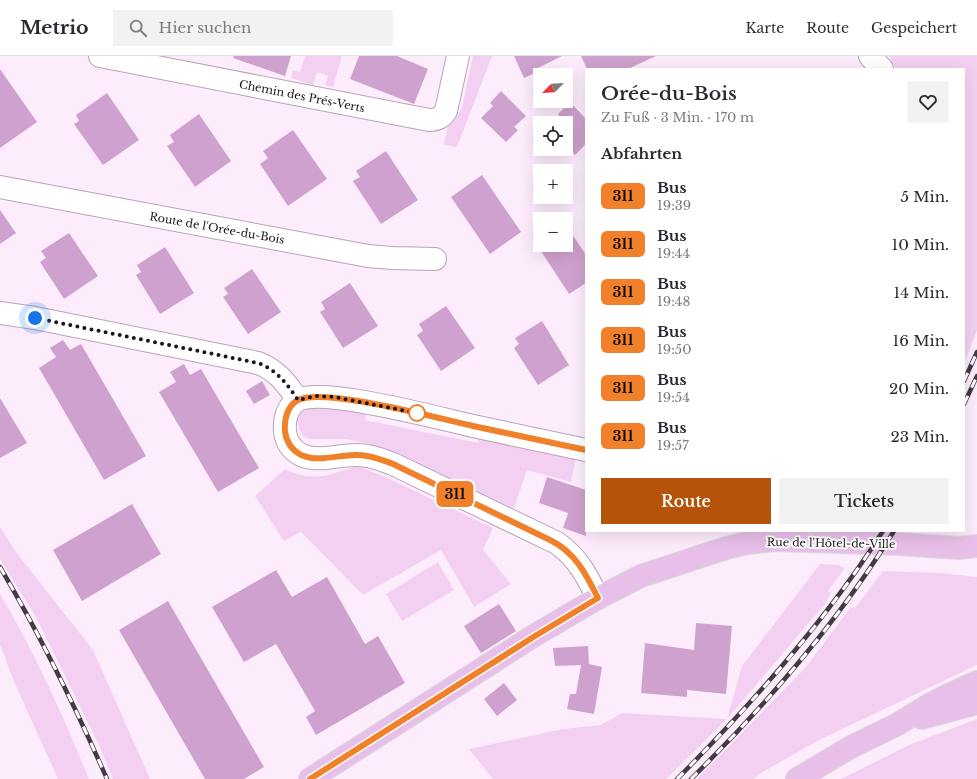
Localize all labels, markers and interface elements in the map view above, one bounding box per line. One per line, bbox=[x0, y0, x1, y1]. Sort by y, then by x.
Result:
search box bbox=[113, 10, 393, 46]
text: Metrio bbox=[20, 16, 89, 39]
icon: search bbox=[127, 17, 149, 39]
text: Hier suchen bbox=[159, 18, 251, 37]
text: Karte bbox=[746, 19, 784, 37]
text: Route bbox=[806, 19, 849, 37]
text: Gespeichert bbox=[871, 19, 957, 37]
north arrow bbox=[533, 68, 573, 108]
map controls bbox=[533, 68, 573, 252]
street label: Chemin des Prés-Verts bbox=[238, 77, 366, 115]
button: heart bbox=[907, 81, 949, 123]
text: Orée-du-Bois bbox=[601, 82, 737, 105]
text: Zu Fuß · 3 Min. · 170 m bbox=[601, 109, 754, 126]
button: locate bbox=[533, 116, 573, 156]
text: Abfahrten bbox=[601, 144, 682, 163]
button: + bbox=[533, 164, 573, 204]
text: Bus bbox=[657, 178, 687, 197]
text: 311 bbox=[612, 187, 634, 205]
text: 5 Min. bbox=[900, 187, 949, 206]
text: 19:39 bbox=[657, 197, 691, 214]
street label: Route de l'Orée-du-Bois bbox=[148, 209, 286, 247]
button: − bbox=[533, 212, 573, 252]
text: Bus bbox=[657, 226, 687, 245]
text: 311 bbox=[612, 235, 634, 253]
text: 10 Min. bbox=[892, 235, 949, 254]
text: 19:44 bbox=[657, 245, 690, 262]
text: Bus bbox=[657, 274, 687, 293]
text: 311 bbox=[612, 283, 634, 301]
text: 14 Min. bbox=[893, 283, 949, 302]
text: 19:48 bbox=[657, 293, 690, 310]
your location bbox=[25, 308, 45, 328]
text: Bus bbox=[657, 322, 687, 341]
text: 311 bbox=[612, 331, 634, 349]
text: 16 Min. bbox=[893, 331, 949, 350]
text: 19:50 bbox=[657, 341, 692, 358]
text: Bus bbox=[657, 370, 687, 389]
text: 311 bbox=[612, 379, 634, 397]
text: 20 Min. bbox=[889, 379, 949, 398]
text: 19:54 bbox=[657, 389, 690, 406]
unlabelled marker bbox=[408, 404, 426, 422]
text: Bus bbox=[657, 418, 687, 437]
text: 311 bbox=[612, 427, 634, 445]
text: 23 Min. bbox=[890, 427, 949, 446]
text: 19:57 bbox=[657, 437, 689, 454]
button: Route bbox=[601, 478, 771, 524]
button: Tickets bbox=[779, 478, 949, 524]
line badge: 311 bbox=[432, 481, 478, 507]
text: 311 bbox=[444, 485, 466, 503]
street label: Rue de l'Hôtel-de-Ville bbox=[767, 535, 895, 551]

